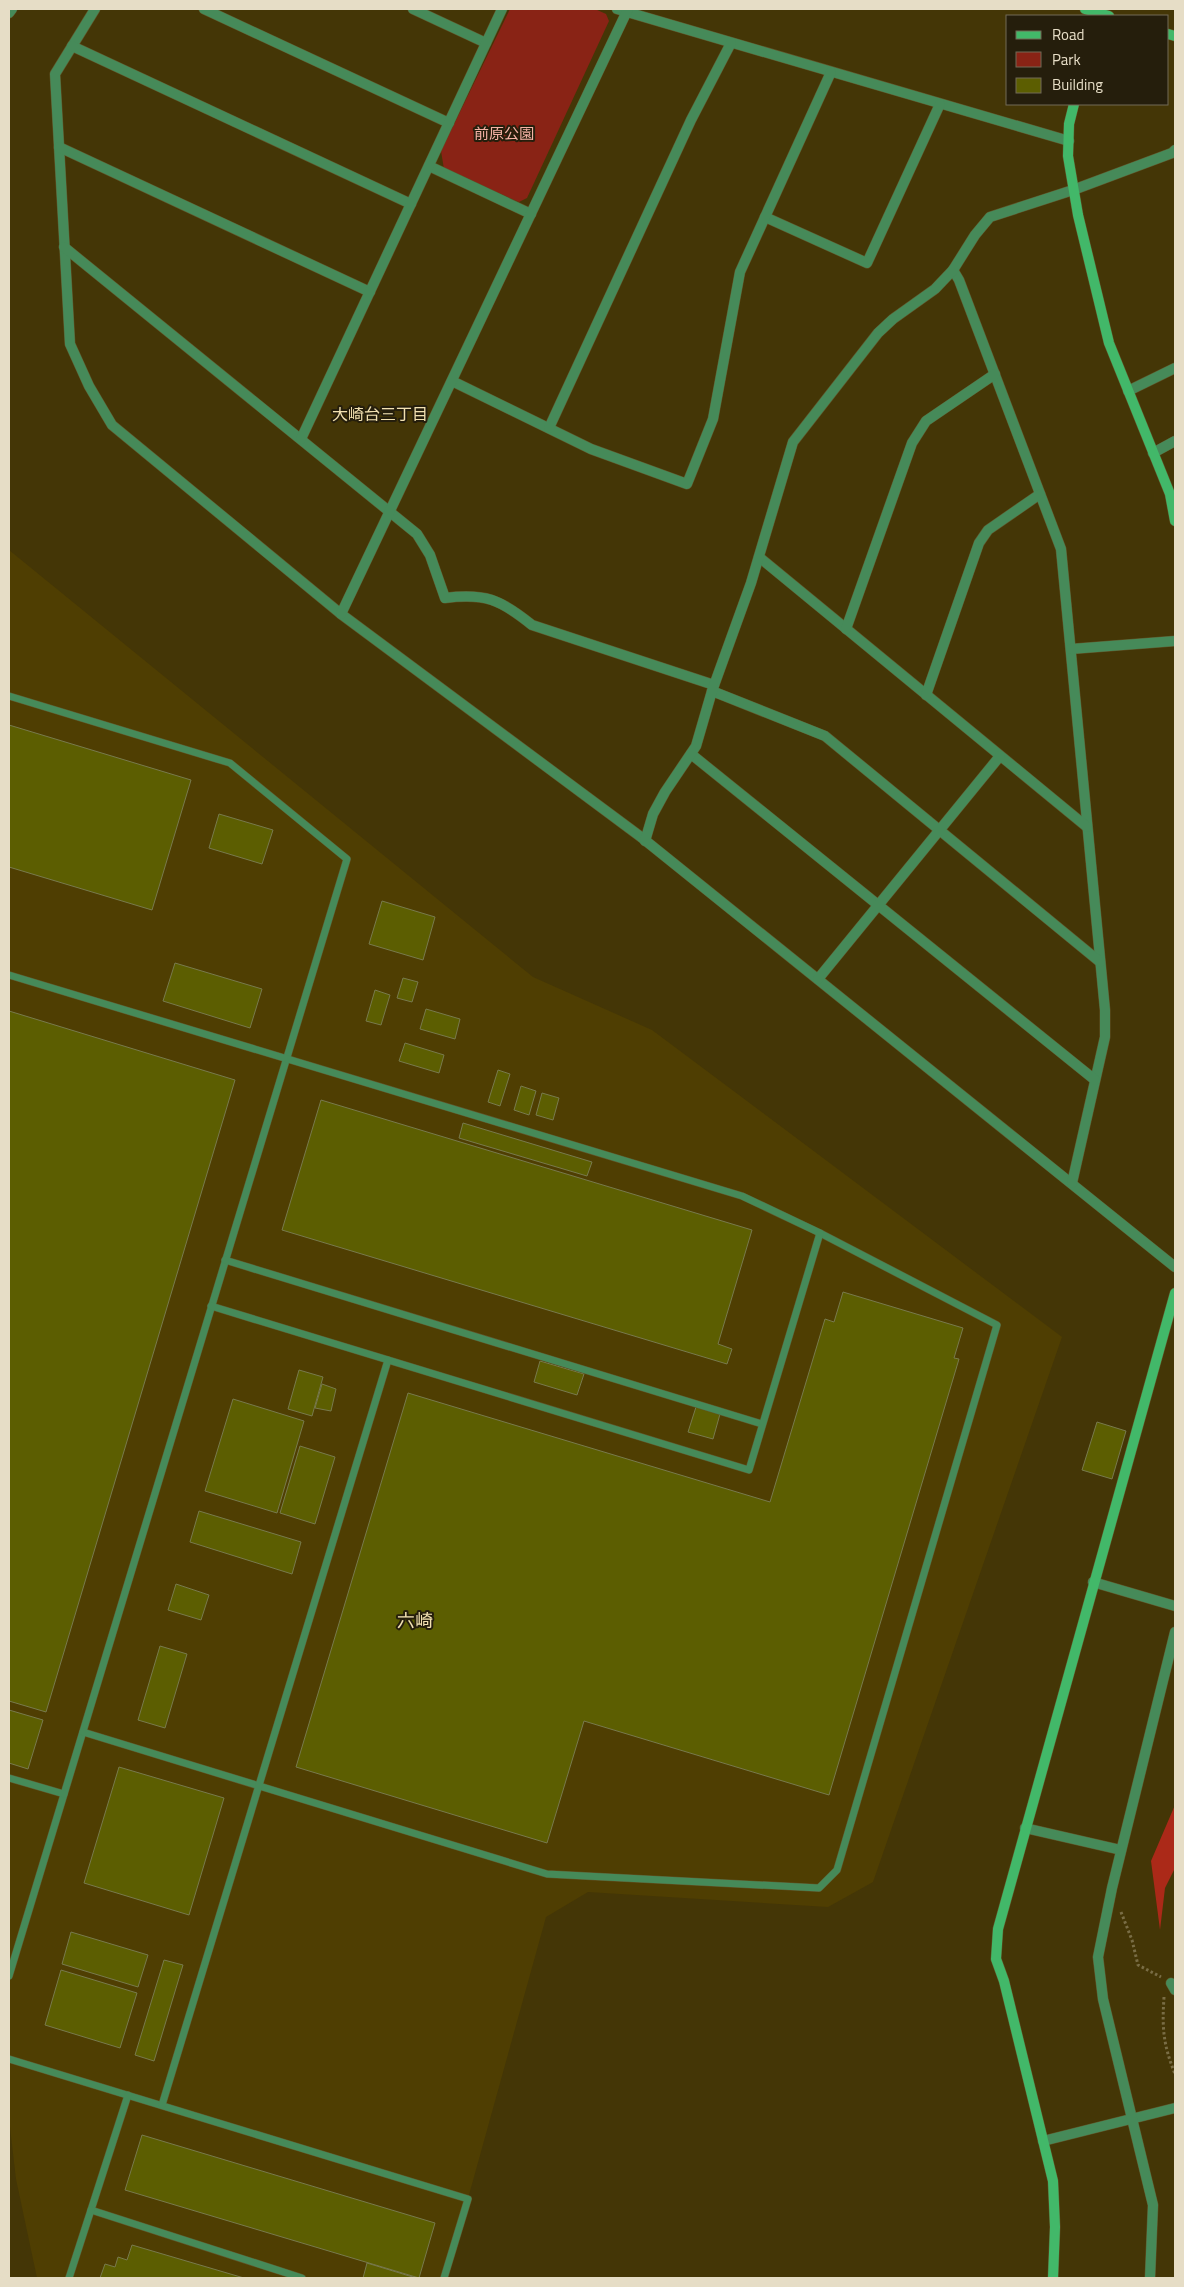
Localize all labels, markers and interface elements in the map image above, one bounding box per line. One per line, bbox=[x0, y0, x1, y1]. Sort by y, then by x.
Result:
legend bbox=[1006, 15, 1169, 105]
text: Road bbox=[1052, 23, 1084, 46]
text: Park bbox=[1052, 48, 1081, 71]
text: Building bbox=[1052, 73, 1103, 96]
park label: 前原公園 bbox=[474, 122, 534, 145]
district label: 大崎台三丁目 bbox=[332, 402, 428, 426]
district label: 六崎 bbox=[397, 1607, 433, 1634]

